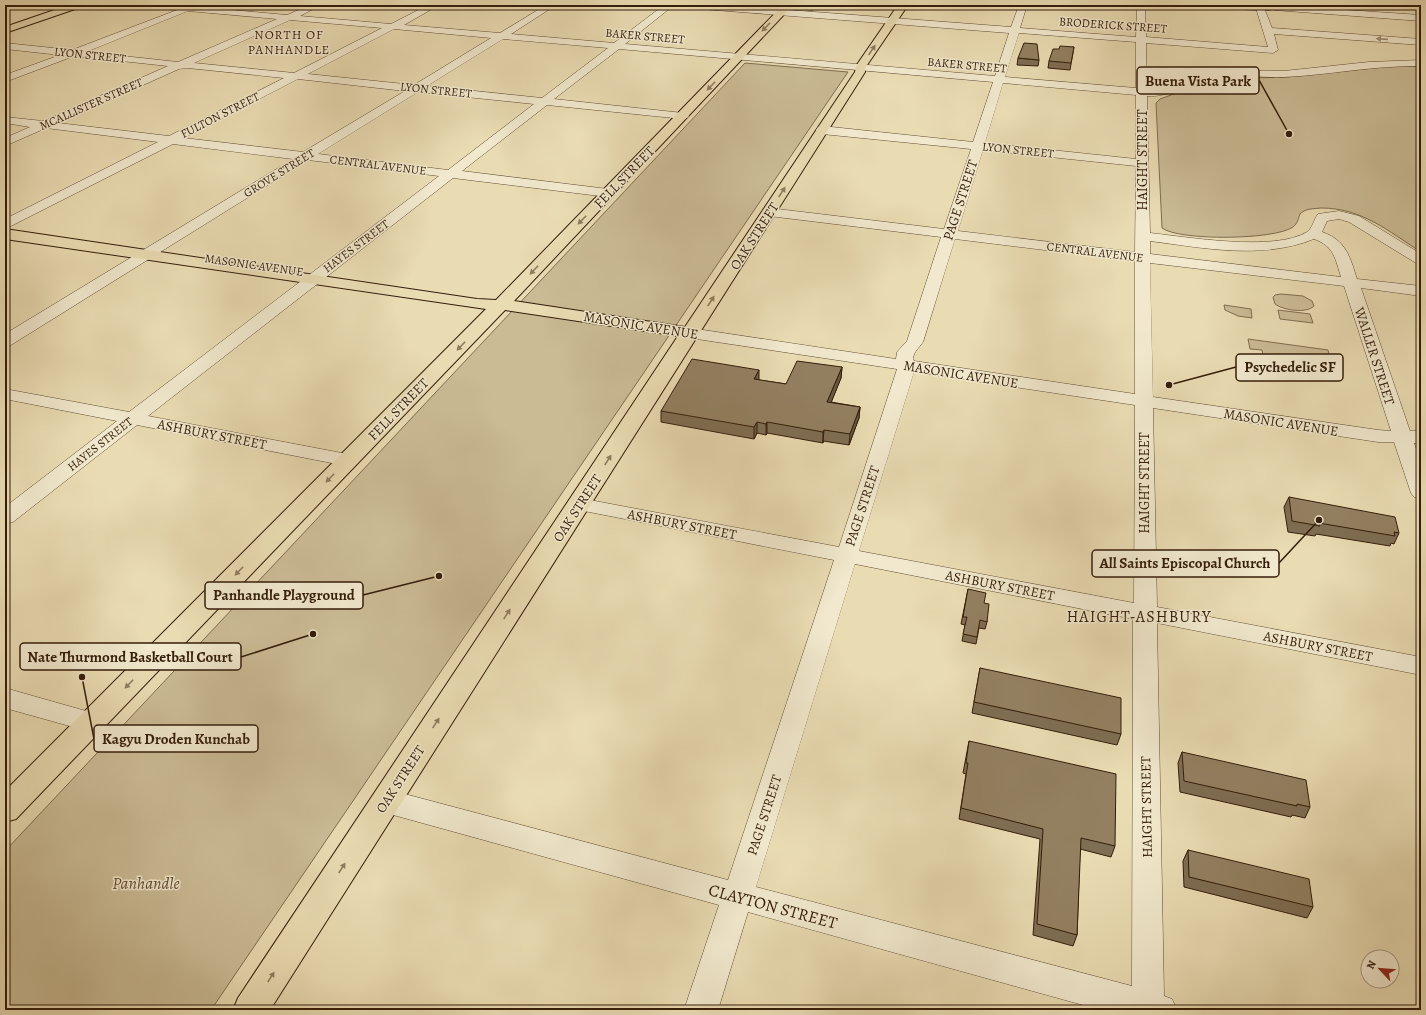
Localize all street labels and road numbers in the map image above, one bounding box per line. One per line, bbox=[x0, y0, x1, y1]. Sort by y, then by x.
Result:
street label: BRODERICK STREET bbox=[1058, 13, 1168, 37]
street label: BAKER STREET bbox=[605, 25, 686, 47]
street label: LYON STREET bbox=[53, 43, 127, 67]
street label: BAKER STREET bbox=[927, 54, 1008, 76]
street label: MCALLISTER STREET bbox=[37, 74, 145, 134]
street label: LYON STREET bbox=[399, 78, 473, 102]
street label: FULTON STREET bbox=[178, 88, 263, 142]
street label: HAIGHT STREET bbox=[1133, 109, 1152, 211]
street label: LYON STREET bbox=[981, 138, 1055, 162]
street label: FELL STREET bbox=[590, 142, 659, 213]
street label: GROVE STREET bbox=[240, 145, 318, 201]
street label: CENTRAL AVENUE bbox=[329, 151, 427, 179]
street label: PAGE STREET bbox=[939, 157, 983, 243]
street label: OAK STREET bbox=[725, 198, 784, 274]
street label: HAYES STREET bbox=[320, 216, 393, 276]
street label: CENTRAL AVENUE bbox=[1046, 238, 1144, 266]
street label: MASONIC AVENUE bbox=[204, 250, 304, 280]
street label: WALLER STREET bbox=[1349, 304, 1399, 408]
street label: MASONIC AVENUE bbox=[582, 307, 700, 344]
street label: MASONIC AVENUE bbox=[902, 356, 1020, 393]
street label: FELL STREET bbox=[364, 374, 433, 445]
street label: MASONIC AVENUE bbox=[1222, 404, 1340, 441]
street label: HAYES STREET bbox=[64, 413, 136, 475]
street label: ASHBURY STREET bbox=[155, 414, 268, 454]
street label: HAIGHT STREET bbox=[1135, 432, 1154, 534]
street label: PAGE STREET bbox=[841, 463, 885, 549]
street label: OAK STREET bbox=[548, 470, 607, 546]
street label: ASHBURY STREET bbox=[625, 504, 738, 544]
street label: ASHBURY STREET bbox=[943, 565, 1056, 605]
street label: ASHBURY STREET bbox=[1261, 626, 1374, 666]
street label: OAK STREET bbox=[371, 741, 430, 817]
street label: HAIGHT STREET bbox=[1136, 756, 1157, 858]
street label: PAGE STREET bbox=[743, 772, 787, 858]
street label: CLAYTON STREET bbox=[706, 878, 841, 935]

